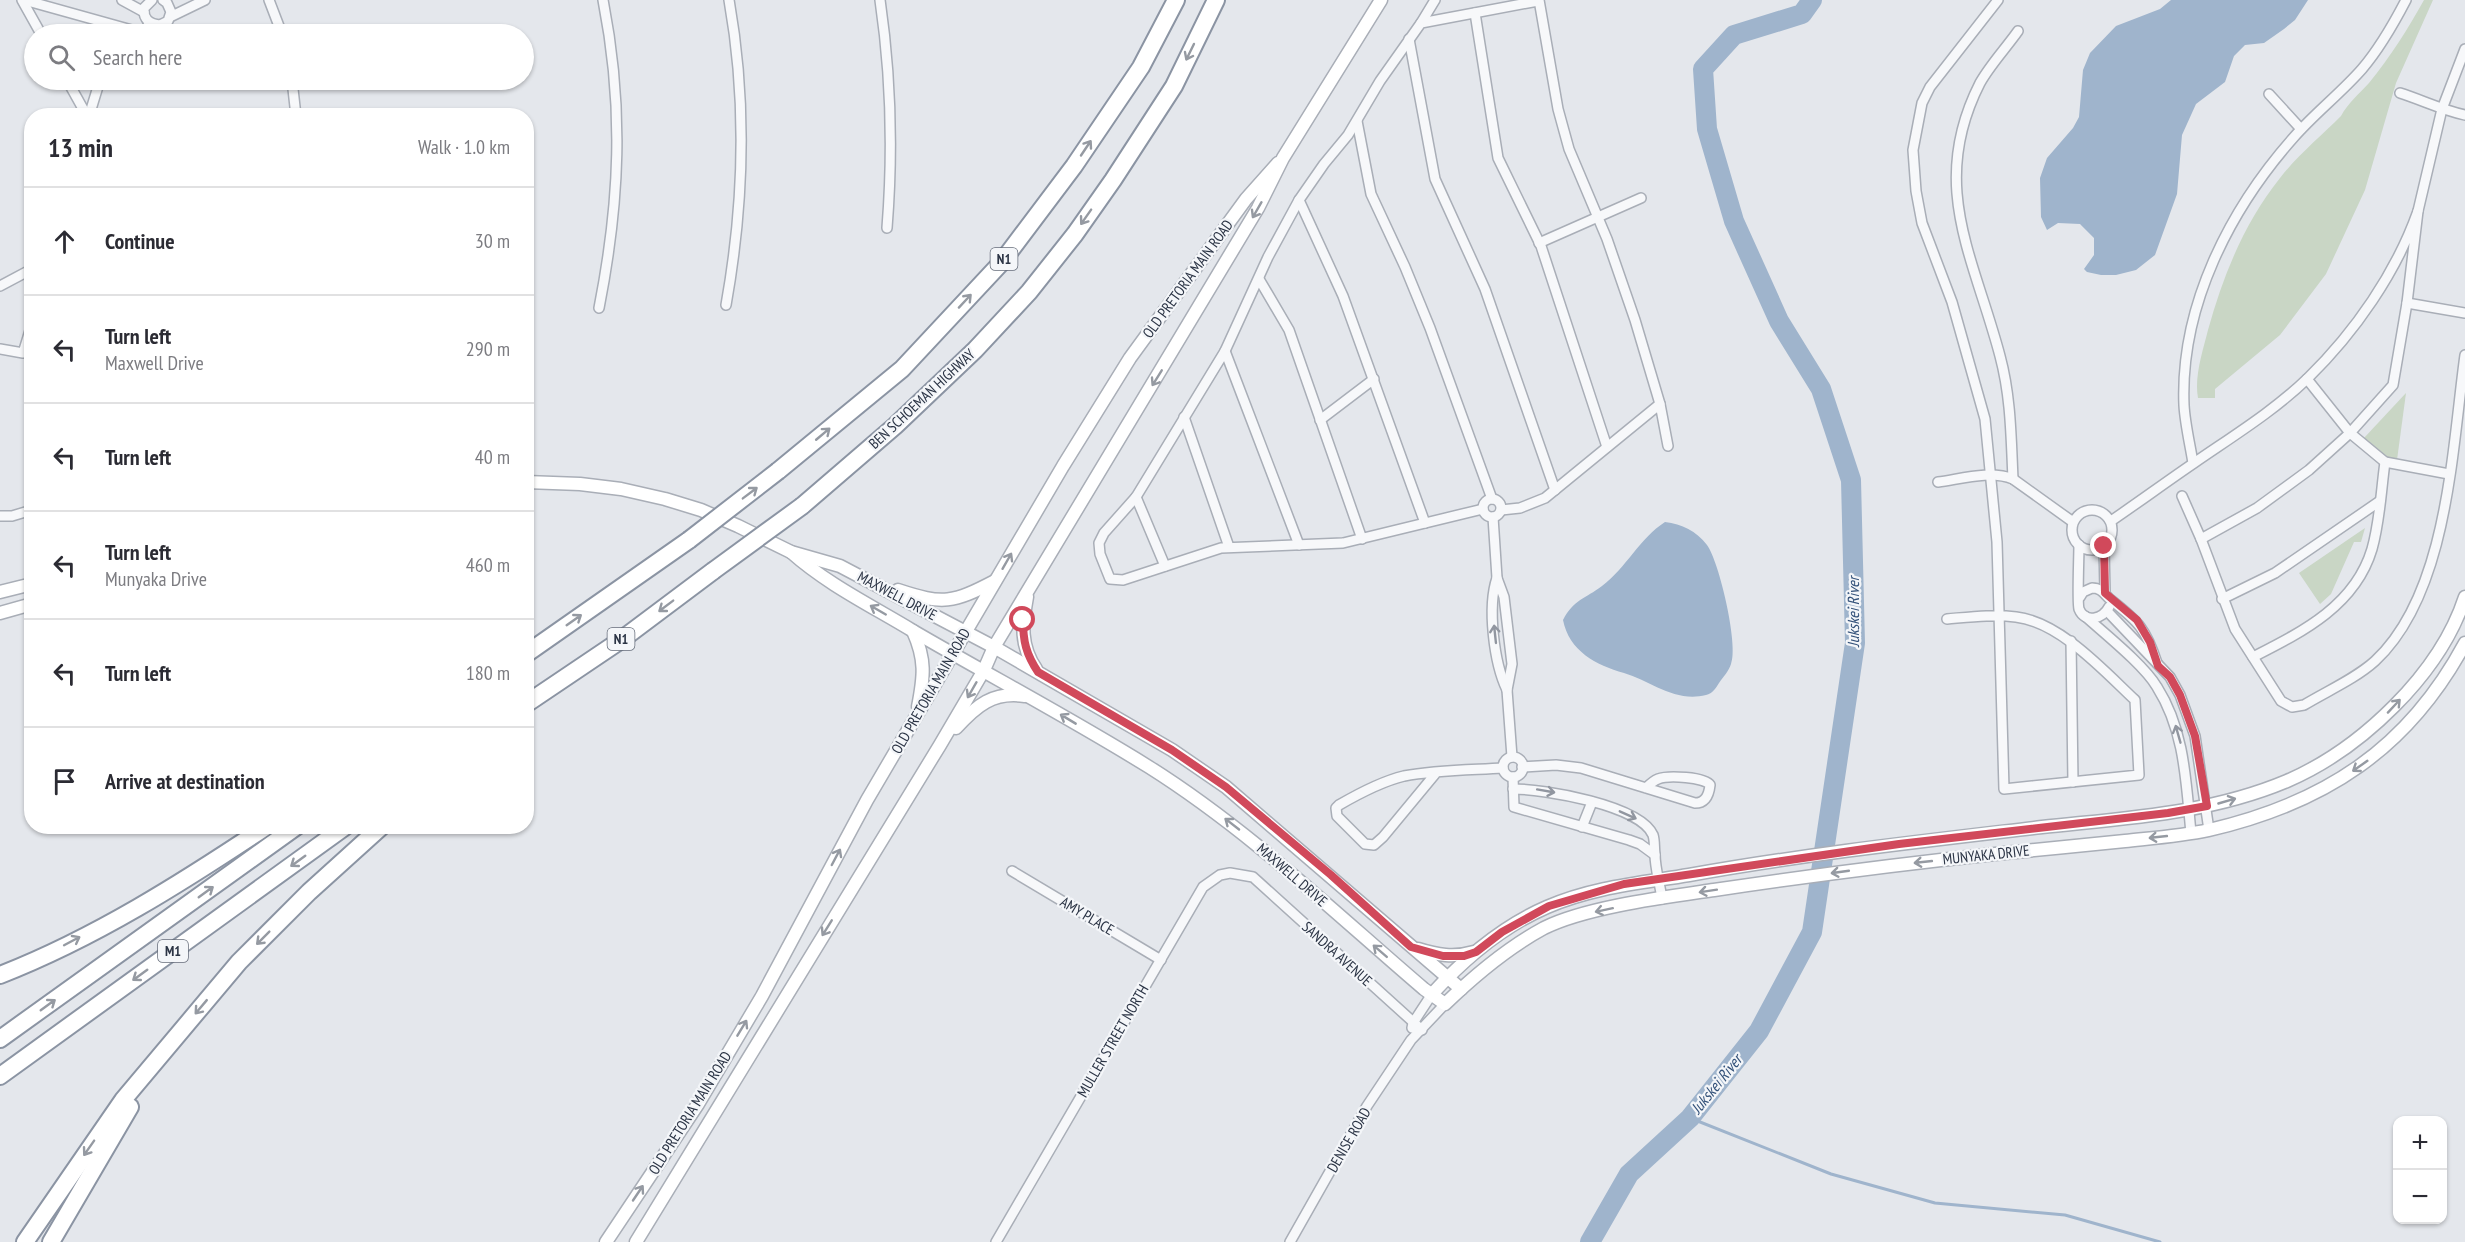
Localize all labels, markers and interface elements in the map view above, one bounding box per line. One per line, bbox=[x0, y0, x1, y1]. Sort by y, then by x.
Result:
search box bbox=[24, 24, 534, 90]
icon: search bbox=[45, 41, 78, 74]
text: Search here bbox=[93, 43, 182, 71]
one-way arrow bbox=[1184, 43, 1195, 61]
text: 13 min bbox=[48, 131, 113, 164]
text: Walk · 1.0 km bbox=[418, 134, 510, 160]
one-way arrow bbox=[1080, 140, 1092, 157]
one-way arrow bbox=[1251, 201, 1263, 218]
one-way arrow bbox=[1080, 209, 1092, 225]
street label: OLD PRETORIA MAIN ROAD bbox=[1138, 216, 1237, 342]
icon: ahead bbox=[48, 225, 81, 258]
text: Continue bbox=[105, 227, 175, 255]
text: 30 m bbox=[475, 228, 510, 254]
road number: N1 bbox=[990, 248, 1018, 270]
one-way arrow bbox=[958, 294, 972, 309]
text: Turn left bbox=[105, 322, 171, 350]
icon: left bbox=[48, 333, 81, 366]
text: 290 m bbox=[466, 336, 510, 362]
street label: BEN SCHOEMAN HIGHWAY bbox=[865, 344, 979, 453]
text: Maxwell Drive bbox=[105, 350, 204, 376]
one-way arrow bbox=[1151, 369, 1163, 386]
one-way arrow bbox=[815, 428, 831, 441]
icon: left bbox=[48, 441, 81, 474]
text: Turn left bbox=[105, 443, 171, 471]
text: 40 m bbox=[475, 444, 510, 470]
one-way arrow bbox=[742, 486, 758, 499]
route end bbox=[2090, 532, 2116, 558]
text: Turn left bbox=[105, 538, 171, 566]
icon: left bbox=[48, 549, 81, 582]
text: 460 m bbox=[466, 552, 510, 578]
one-way arrow bbox=[1001, 553, 1013, 570]
text: Munyaka Drive bbox=[105, 566, 207, 592]
street label: MAXWELL DRIVE bbox=[854, 567, 940, 624]
water label: Jukskei River bbox=[1843, 574, 1863, 648]
one-way arrow bbox=[659, 600, 675, 612]
one-way arrow bbox=[870, 604, 887, 616]
route start bbox=[1009, 606, 1035, 632]
one-way arrow bbox=[566, 614, 582, 626]
street label: OLD PRETORIA MAIN ROAD bbox=[887, 624, 974, 757]
one-way arrow bbox=[1489, 625, 1500, 645]
road number: N1 bbox=[608, 628, 634, 650]
icon: left bbox=[48, 657, 81, 690]
text: Turn left bbox=[105, 659, 171, 687]
text: 180 m bbox=[466, 660, 510, 686]
one-way arrow bbox=[966, 681, 978, 698]
one-way arrow bbox=[2387, 698, 2401, 713]
one-way arrow bbox=[1060, 713, 1077, 725]
one-way arrow bbox=[2172, 725, 2183, 744]
one-way arrow bbox=[2352, 760, 2369, 772]
icon: arrive bbox=[48, 765, 81, 798]
text: Arrive at destination bbox=[105, 767, 265, 795]
one-way arrow bbox=[1536, 786, 1555, 797]
one-way arrow bbox=[2217, 795, 2236, 806]
one-way arrow bbox=[1618, 810, 1637, 821]
one-way arrow bbox=[1224, 818, 1240, 831]
one-way arrow bbox=[2149, 832, 2169, 843]
street label: MAXWELL DRIVE bbox=[1253, 839, 1331, 910]
street label: MUNYAKA DRIVE bbox=[1942, 840, 2030, 869]
one-way arrow bbox=[831, 849, 842, 867]
one-way arrow bbox=[291, 854, 307, 867]
one-way arrow bbox=[1913, 857, 1933, 868]
one-way arrow bbox=[1830, 867, 1850, 878]
one-way arrow bbox=[198, 885, 214, 898]
one-way arrow bbox=[1699, 886, 1718, 897]
street label: AMY PLACE bbox=[1057, 892, 1118, 939]
one-way arrow bbox=[1595, 905, 1614, 916]
street label: SANDRA AVENUE bbox=[1298, 917, 1376, 990]
one-way arrow bbox=[821, 919, 833, 936]
one-way arrow bbox=[255, 931, 270, 946]
one-way arrow bbox=[63, 935, 81, 947]
road number: M1 bbox=[158, 940, 188, 962]
one-way arrow bbox=[1373, 944, 1388, 958]
one-way arrow bbox=[132, 969, 148, 981]
street label: MULLER STREET NORTH bbox=[1073, 981, 1152, 1100]
one-way arrow bbox=[39, 999, 55, 1011]
one-way arrow bbox=[194, 999, 208, 1014]
one-way arrow bbox=[737, 1020, 749, 1037]
street label: OLD PRETORIA MAIN ROAD bbox=[644, 1047, 735, 1178]
water label: Jukskei River bbox=[1685, 1048, 1748, 1118]
street label: DENISE ROAD bbox=[1322, 1104, 1375, 1176]
map controls bbox=[2393, 1116, 2447, 1224]
button: + bbox=[2393, 1116, 2447, 1170]
one-way arrow bbox=[83, 1140, 95, 1156]
button: − bbox=[2393, 1170, 2447, 1224]
one-way arrow bbox=[632, 1185, 645, 1202]

